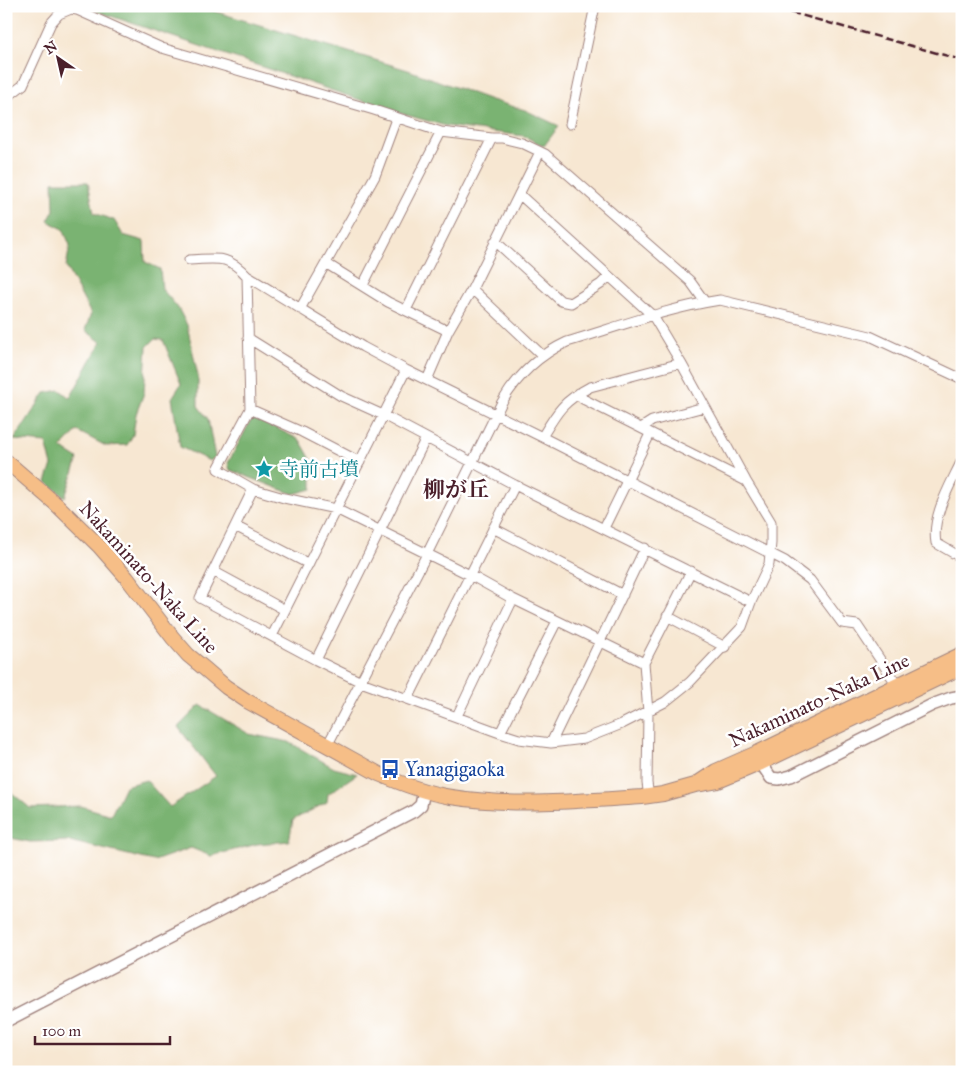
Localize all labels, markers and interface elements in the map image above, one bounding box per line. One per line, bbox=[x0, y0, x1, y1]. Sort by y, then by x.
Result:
north arrow bbox=[32, 32, 82, 82]
text: N bbox=[41, 37, 61, 58]
place label: 寺前古墳 bbox=[279, 457, 359, 481]
place icon: 寺前古墳 bbox=[253, 458, 275, 480]
district label: 柳が丘 bbox=[423, 476, 489, 503]
street label: Nakaminato-Naka Line bbox=[74, 496, 224, 658]
street label: Nakaminato-Naka Line bbox=[725, 648, 913, 752]
place label: Yanagigaoka bbox=[405, 757, 505, 782]
bus stop icon: Yanagigaoka bbox=[379, 758, 401, 780]
scale bar bbox=[35, 1013, 170, 1045]
text: 100 m bbox=[42, 1022, 82, 1040]

